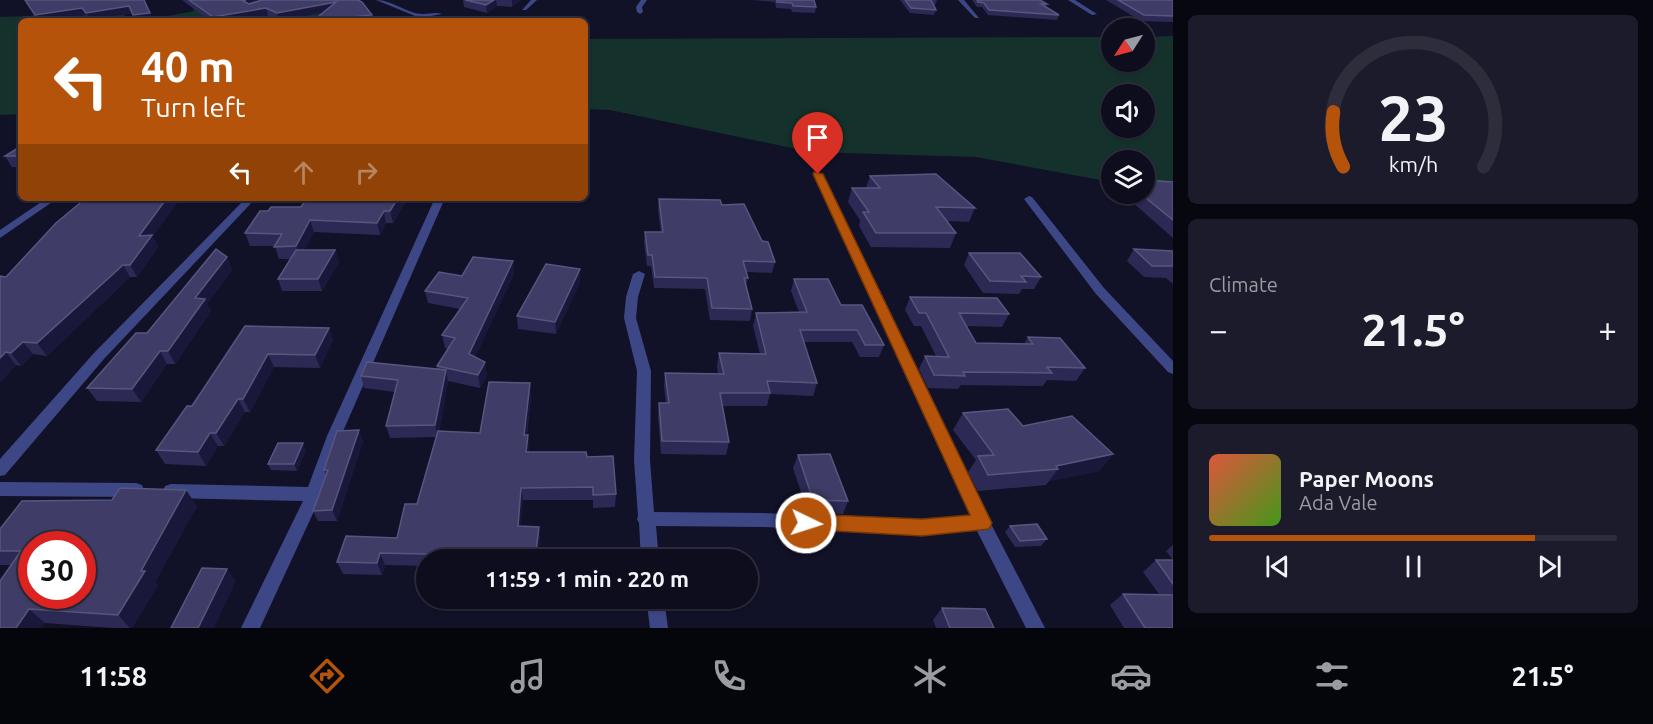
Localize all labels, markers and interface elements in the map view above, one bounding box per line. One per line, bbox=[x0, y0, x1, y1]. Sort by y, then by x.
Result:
north arrow bbox=[1101, 18, 1155, 72]
map controls bbox=[1101, 18, 1155, 204]
icon: left bbox=[42, 42, 120, 120]
text: 40 m bbox=[141, 43, 235, 90]
text: 23 bbox=[1378, 83, 1448, 153]
button: sound bbox=[1101, 84, 1155, 138]
text: Turn left bbox=[141, 92, 245, 122]
pin bbox=[792, 112, 843, 174]
icon: arrive bbox=[801, 121, 834, 154]
button: layers bbox=[1101, 150, 1155, 204]
text: km/h bbox=[1388, 152, 1438, 176]
icon: left bbox=[224, 156, 257, 189]
icon: ahead bbox=[287, 156, 320, 189]
icon: right bbox=[350, 156, 383, 189]
text: Climate bbox=[1209, 273, 1278, 296]
text: 21.5° bbox=[1361, 304, 1465, 355]
text: − bbox=[1209, 311, 1228, 348]
text: + bbox=[1598, 311, 1617, 348]
text: Paper Moons bbox=[1299, 466, 1434, 491]
position arrow bbox=[774, 491, 838, 555]
text: Ada Vale bbox=[1299, 491, 1377, 514]
speed limit sign: 30 bbox=[18, 531, 96, 609]
icon: previous bbox=[1261, 550, 1294, 583]
icon: pause bbox=[1397, 550, 1430, 583]
icon: next bbox=[1533, 550, 1566, 583]
text: 11:59 · 1 min · 220 m bbox=[485, 566, 689, 591]
icon: directions bbox=[306, 655, 348, 697]
icon: music bbox=[507, 655, 549, 697]
icon: phone bbox=[708, 655, 750, 697]
icon: climate bbox=[909, 655, 951, 697]
icon: car bbox=[1110, 655, 1152, 697]
icon: filters bbox=[1311, 655, 1353, 697]
text: 11:58 bbox=[79, 661, 147, 691]
text: 21.5° bbox=[1512, 661, 1573, 691]

